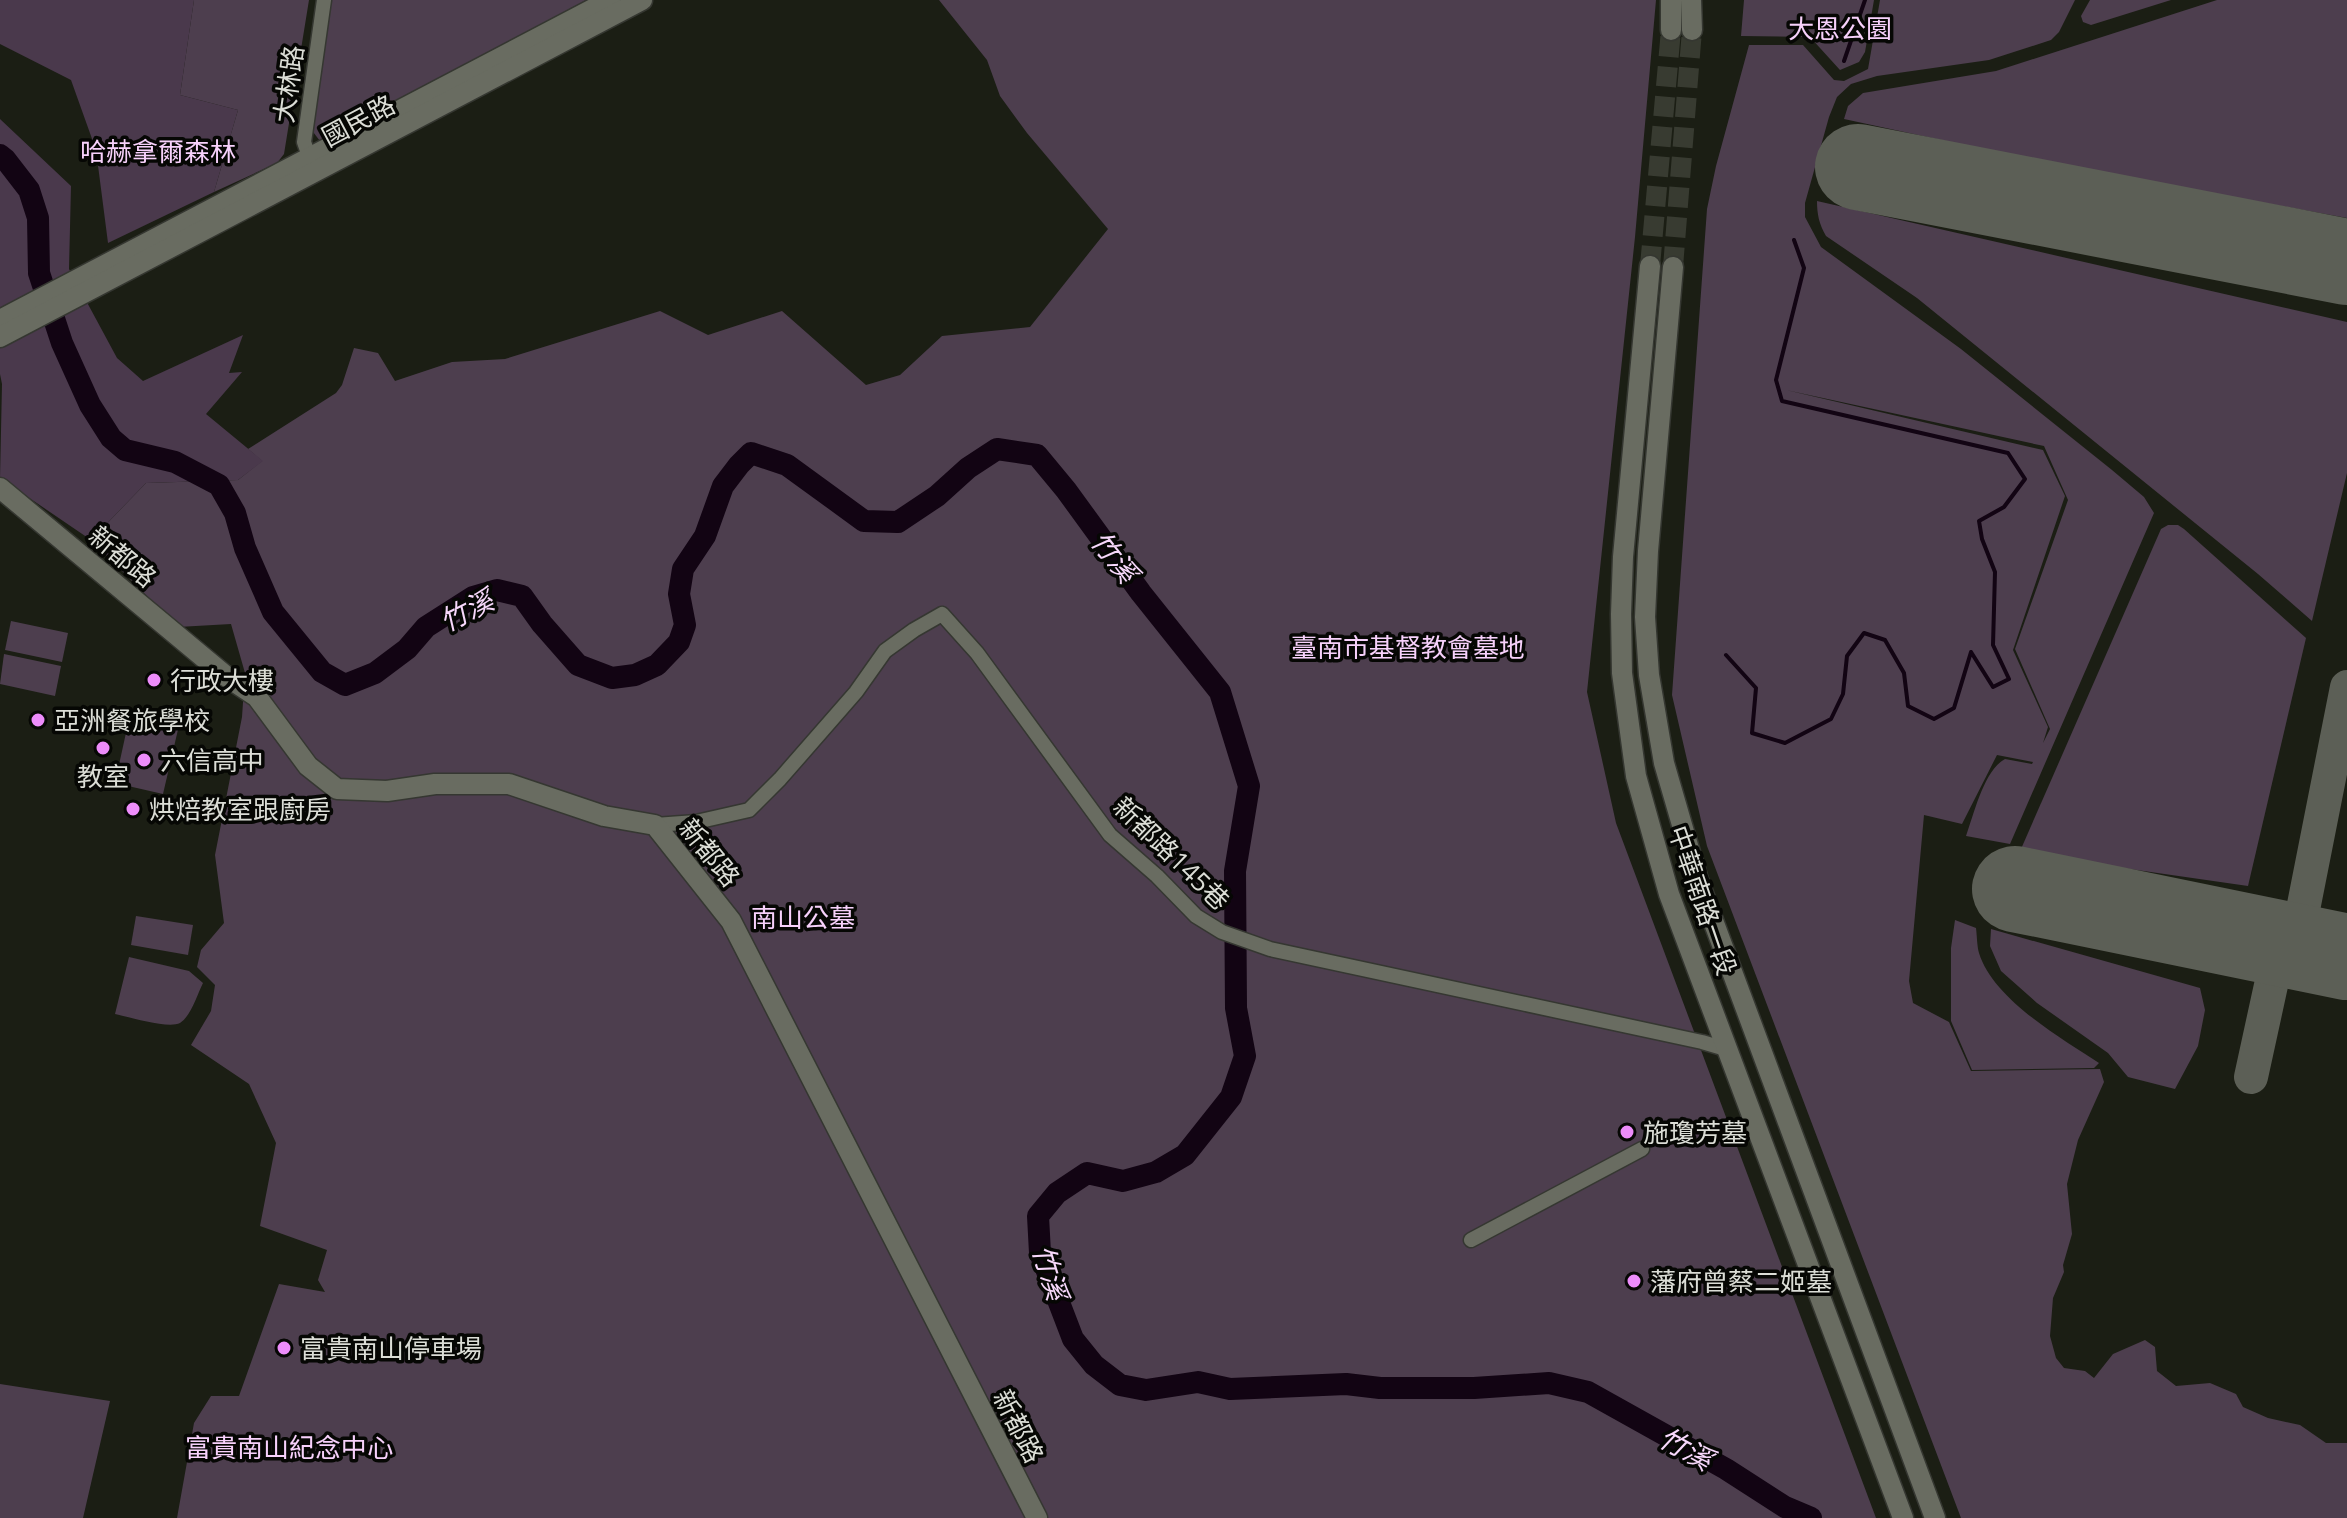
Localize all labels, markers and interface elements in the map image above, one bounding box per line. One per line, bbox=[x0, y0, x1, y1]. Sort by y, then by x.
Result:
park label: 大恩公園 bbox=[1788, 10, 1892, 46]
street label: 大林路 bbox=[265, 43, 311, 125]
street label: 國民路 bbox=[315, 86, 401, 154]
park label: 哈赫拿爾森林 bbox=[80, 133, 236, 169]
street label: 新都路 bbox=[82, 517, 164, 595]
water label: 竹溪 bbox=[1083, 522, 1150, 593]
water label: 竹溪 bbox=[432, 579, 503, 640]
park label: 臺南市基督教會墓地 bbox=[1291, 629, 1525, 665]
place label: 行政大樓 bbox=[170, 662, 274, 698]
marker: 行政大樓 bbox=[145, 671, 163, 689]
place label: 亞洲餐旅學校 bbox=[54, 702, 210, 738]
marker: 亞洲餐旅學校 bbox=[29, 711, 47, 729]
marker: 教室 bbox=[94, 739, 112, 757]
place label: 六信高中 bbox=[160, 742, 264, 778]
marker: 六信高中 bbox=[135, 751, 153, 769]
place label: 教室 bbox=[77, 758, 129, 794]
street label: 新都路145巷 bbox=[1106, 788, 1238, 918]
place label: 烘焙教室跟廚房 bbox=[149, 791, 331, 827]
marker: 烘焙教室跟廚房 bbox=[124, 800, 142, 818]
street label: 新都路 bbox=[671, 810, 749, 894]
street label: 中華南路一段 bbox=[1661, 820, 1745, 980]
park label: 南山公墓 bbox=[751, 899, 855, 935]
place label: 施瓊芳墓 bbox=[1643, 1114, 1747, 1150]
marker: 施瓊芳墓 bbox=[1618, 1123, 1636, 1141]
water label: 竹溪 bbox=[1025, 1240, 1079, 1308]
place label: 藩府曾蔡二姬墓 bbox=[1650, 1263, 1832, 1299]
marker: 藩府曾蔡二姬墓 bbox=[1625, 1272, 1643, 1290]
place label: 富貴南山停車場 bbox=[300, 1330, 482, 1366]
marker: 富貴南山停車場 bbox=[275, 1339, 293, 1357]
street label: 新都路 bbox=[985, 1383, 1053, 1469]
water label: 竹溪 bbox=[1652, 1418, 1723, 1480]
park label: 富貴南山紀念中心 bbox=[185, 1429, 393, 1465]

